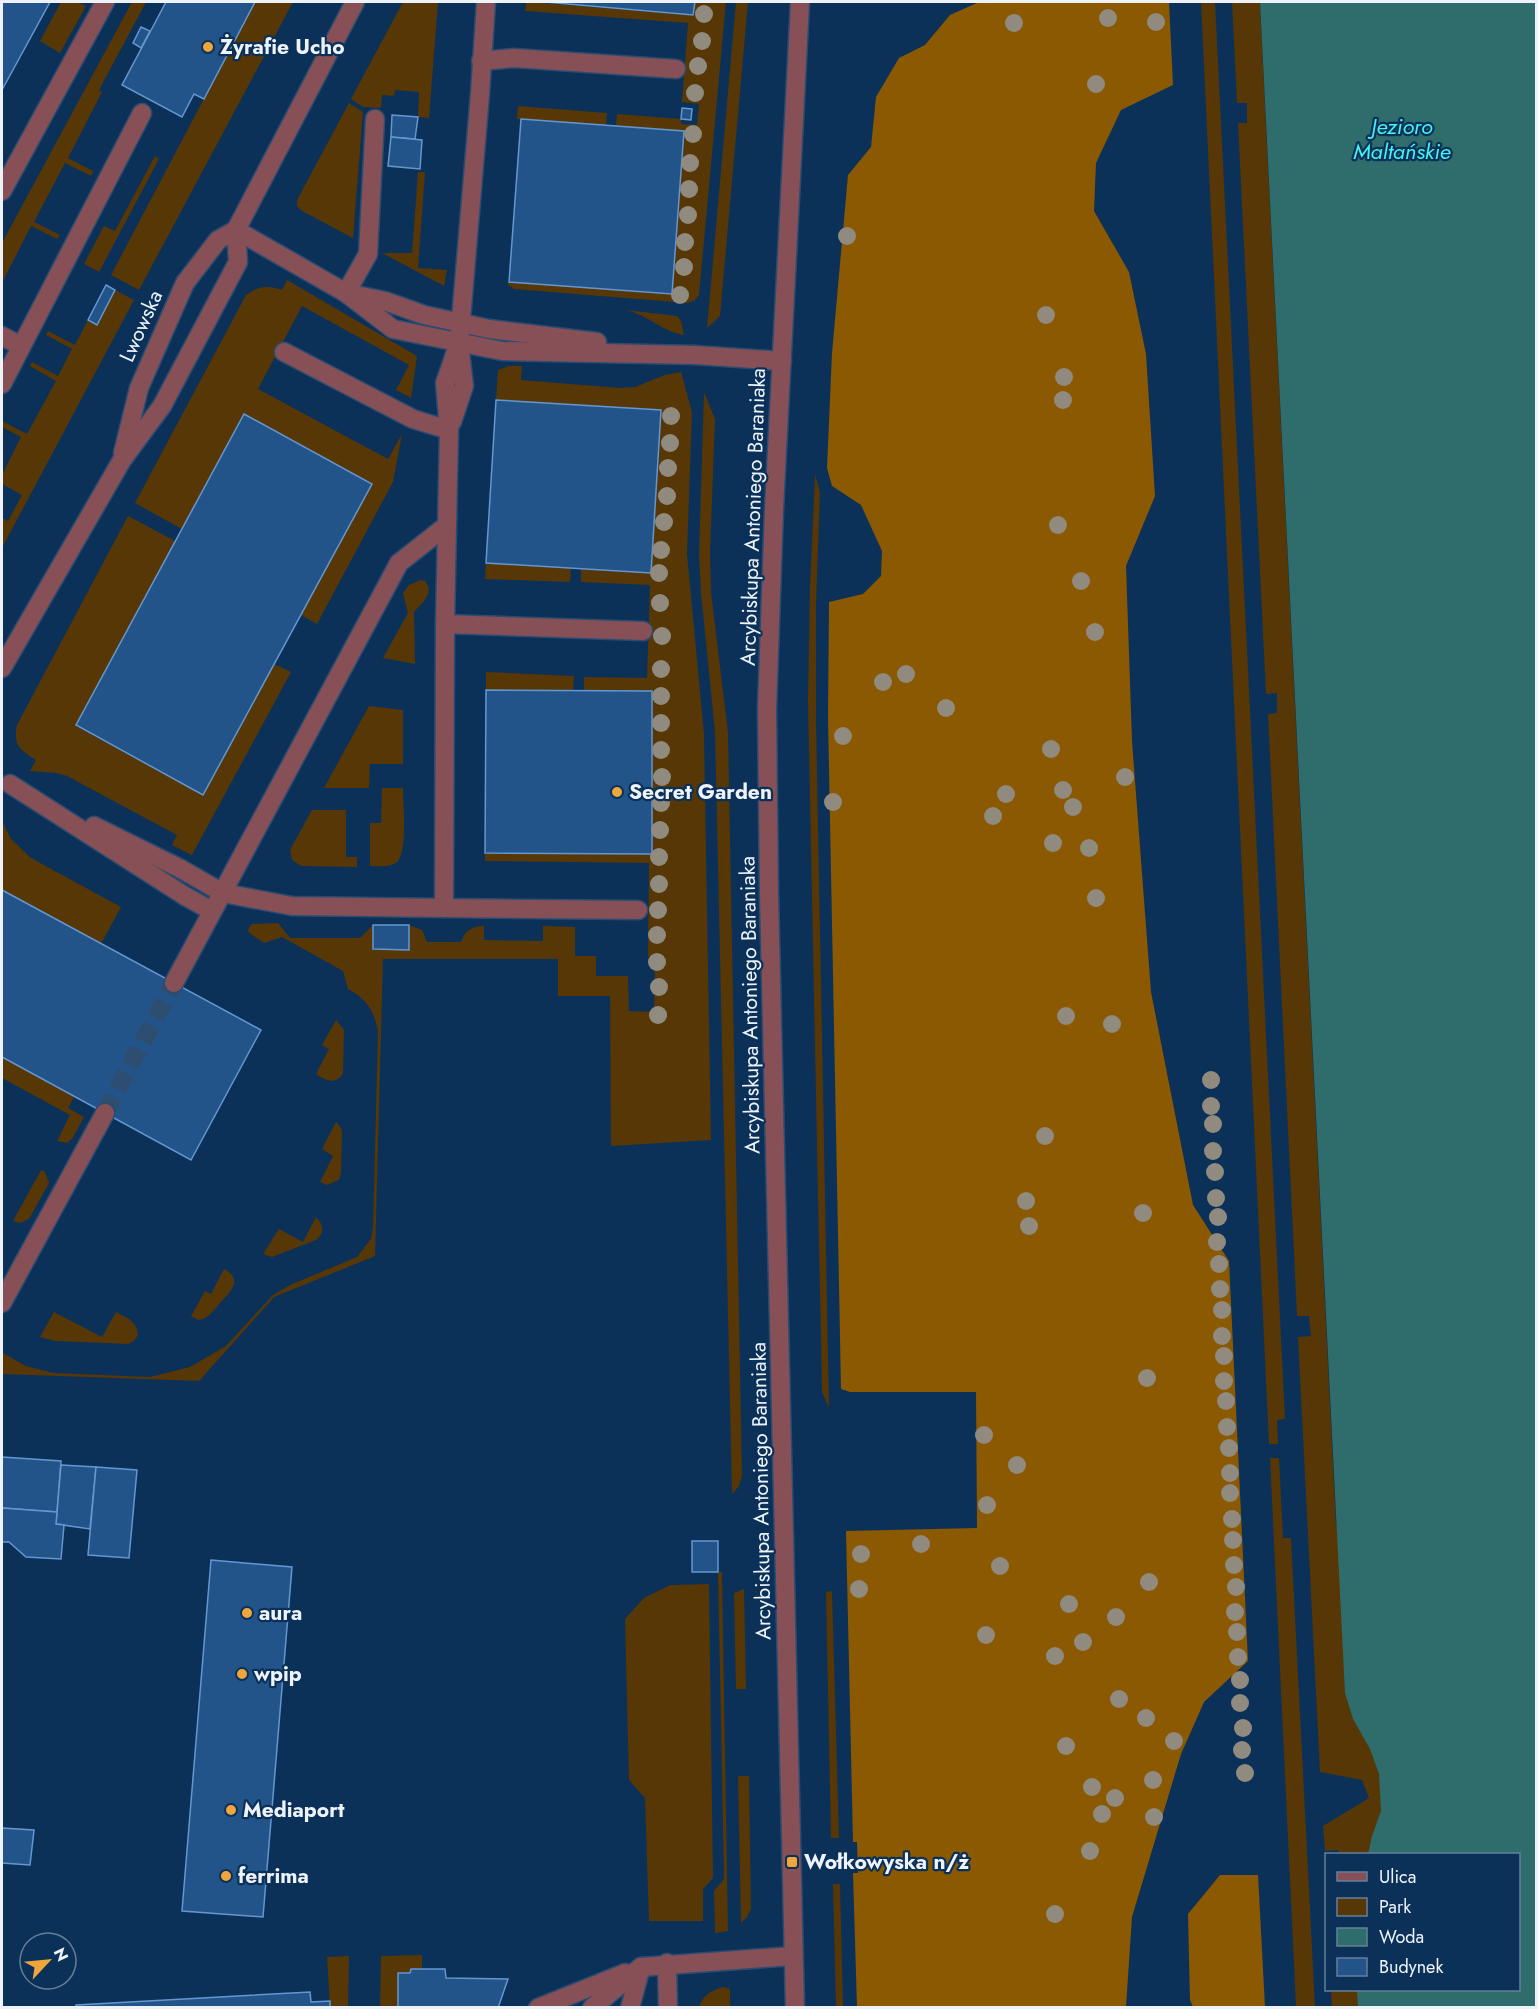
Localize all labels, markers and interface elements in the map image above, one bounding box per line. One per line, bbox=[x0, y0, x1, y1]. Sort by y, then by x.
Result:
place label: Żyrafie Ucho bbox=[220, 32, 345, 62]
marker: Żyrafie Ucho bbox=[201, 40, 215, 54]
water label: Jezioro Maltańskie bbox=[1353, 110, 1451, 167]
street label: Lwowska bbox=[112, 285, 170, 367]
street label: Arcybiskupa Antoniego Baraniaka bbox=[733, 368, 773, 666]
place label: Secret Garden bbox=[629, 777, 772, 807]
marker: Secret Garden bbox=[610, 785, 624, 799]
street label: Arcybiskupa Antoniego Baraniaka bbox=[732, 856, 768, 1154]
street label: Arcybiskupa Antoniego Baraniaka bbox=[743, 1342, 779, 1640]
place label: aura bbox=[259, 1598, 302, 1628]
marker: aura bbox=[240, 1606, 254, 1620]
place label: wpip bbox=[253, 1659, 302, 1689]
marker: wpip bbox=[235, 1667, 249, 1681]
place label: Mediaport bbox=[243, 1795, 345, 1825]
marker: Mediaport bbox=[224, 1803, 238, 1817]
place label: Wołkowyska n/ż bbox=[804, 1847, 969, 1877]
legend bbox=[1325, 1853, 1520, 1991]
marker: Wołkowyska n/ż bbox=[785, 1855, 799, 1869]
place label: ferrima bbox=[238, 1861, 309, 1891]
text: Ulica bbox=[1379, 1864, 1416, 1890]
marker: ferrima bbox=[219, 1869, 233, 1883]
text: Park bbox=[1379, 1894, 1411, 1920]
text: Woda bbox=[1379, 1924, 1424, 1950]
north arrow bbox=[18, 1931, 78, 1991]
text: N bbox=[48, 1944, 74, 1965]
text: Budynek bbox=[1379, 1954, 1443, 1980]

